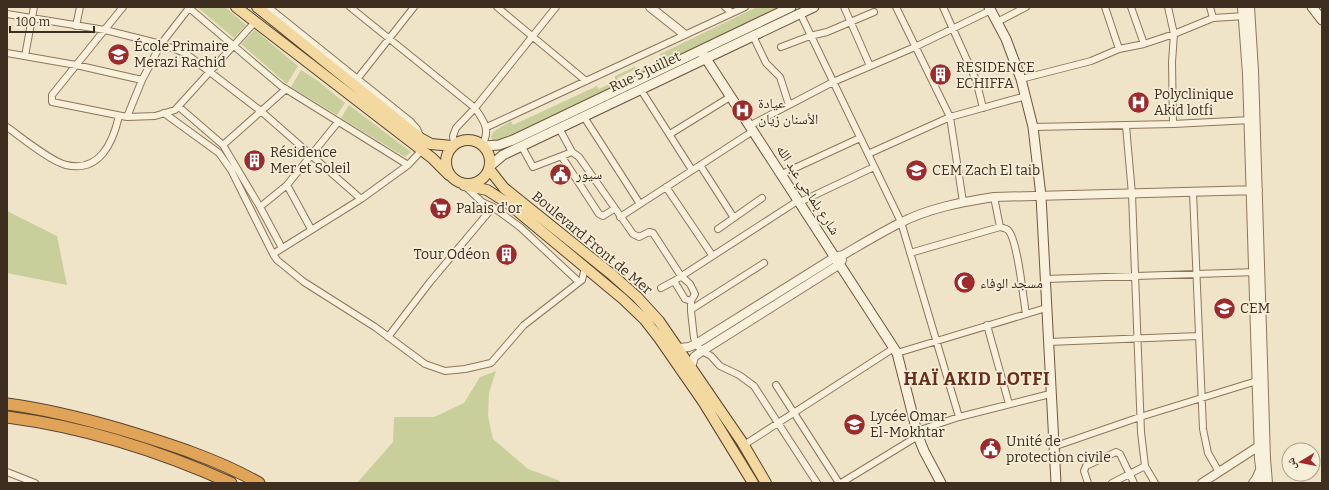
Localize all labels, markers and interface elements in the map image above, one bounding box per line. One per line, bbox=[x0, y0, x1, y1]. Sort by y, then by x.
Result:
scale bar bbox=[10, 8, 94, 34]
text: 100 m bbox=[16, 15, 51, 29]
place label: École Primaire Merazi Rachid bbox=[134, 37, 229, 71]
school or university icon: École Primaire Merazi Rachid bbox=[106, 41, 132, 67]
street label: Rue 5 Juillet bbox=[607, 48, 683, 96]
place label: RESIDENCE ECHIFFA bbox=[956, 59, 1035, 92]
building icon: RESIDENCE ECHIFFA bbox=[927, 62, 953, 88]
place label: Polyclinique Akid lotfi bbox=[1154, 86, 1234, 119]
hospital icon: Polyclinique Akid lotfi bbox=[1126, 89, 1152, 115]
place label: عيادة الأسنان زيان bbox=[758, 95, 818, 128]
hospital icon: عيادة الأسنان زيان bbox=[729, 98, 755, 124]
street label: شارع بلماحي عبد الله bbox=[770, 142, 843, 240]
place label: Résidence Mer et Soleil bbox=[270, 144, 351, 177]
building icon: Résidence Mer et Soleil bbox=[242, 147, 268, 173]
school or university icon: CEM Zach El taib bbox=[903, 157, 929, 183]
public building icon: سيور bbox=[548, 161, 574, 187]
place label: CEM Zach El taib bbox=[932, 162, 1040, 179]
place label: سيور bbox=[575, 166, 602, 183]
street label: Boulevard Front de Mer bbox=[528, 188, 656, 298]
supermarket icon: Palais d'or bbox=[428, 195, 454, 221]
place label: Palais d'or bbox=[456, 200, 522, 217]
building icon: Tour Odéon bbox=[493, 241, 519, 267]
place label: Tour Odéon bbox=[414, 246, 490, 263]
mosque icon: مسجد الوفاء bbox=[952, 270, 978, 296]
place label: مسجد الوفاء bbox=[980, 275, 1043, 292]
school or university icon: CEM bbox=[1211, 295, 1237, 321]
place label: CEM bbox=[1240, 300, 1270, 317]
district label: HAÏ AKID LOTFI bbox=[904, 368, 1050, 390]
place label: Lycée Omar El-Mokhtar bbox=[870, 408, 947, 441]
school or university icon: Lycée Omar El-Mokhtar bbox=[841, 411, 867, 437]
place label: Unité de protection civile bbox=[1006, 433, 1111, 466]
public building icon: Unité de protection civile bbox=[977, 436, 1003, 462]
north arrow bbox=[1281, 442, 1321, 482]
text: ش bbox=[1284, 456, 1300, 471]

